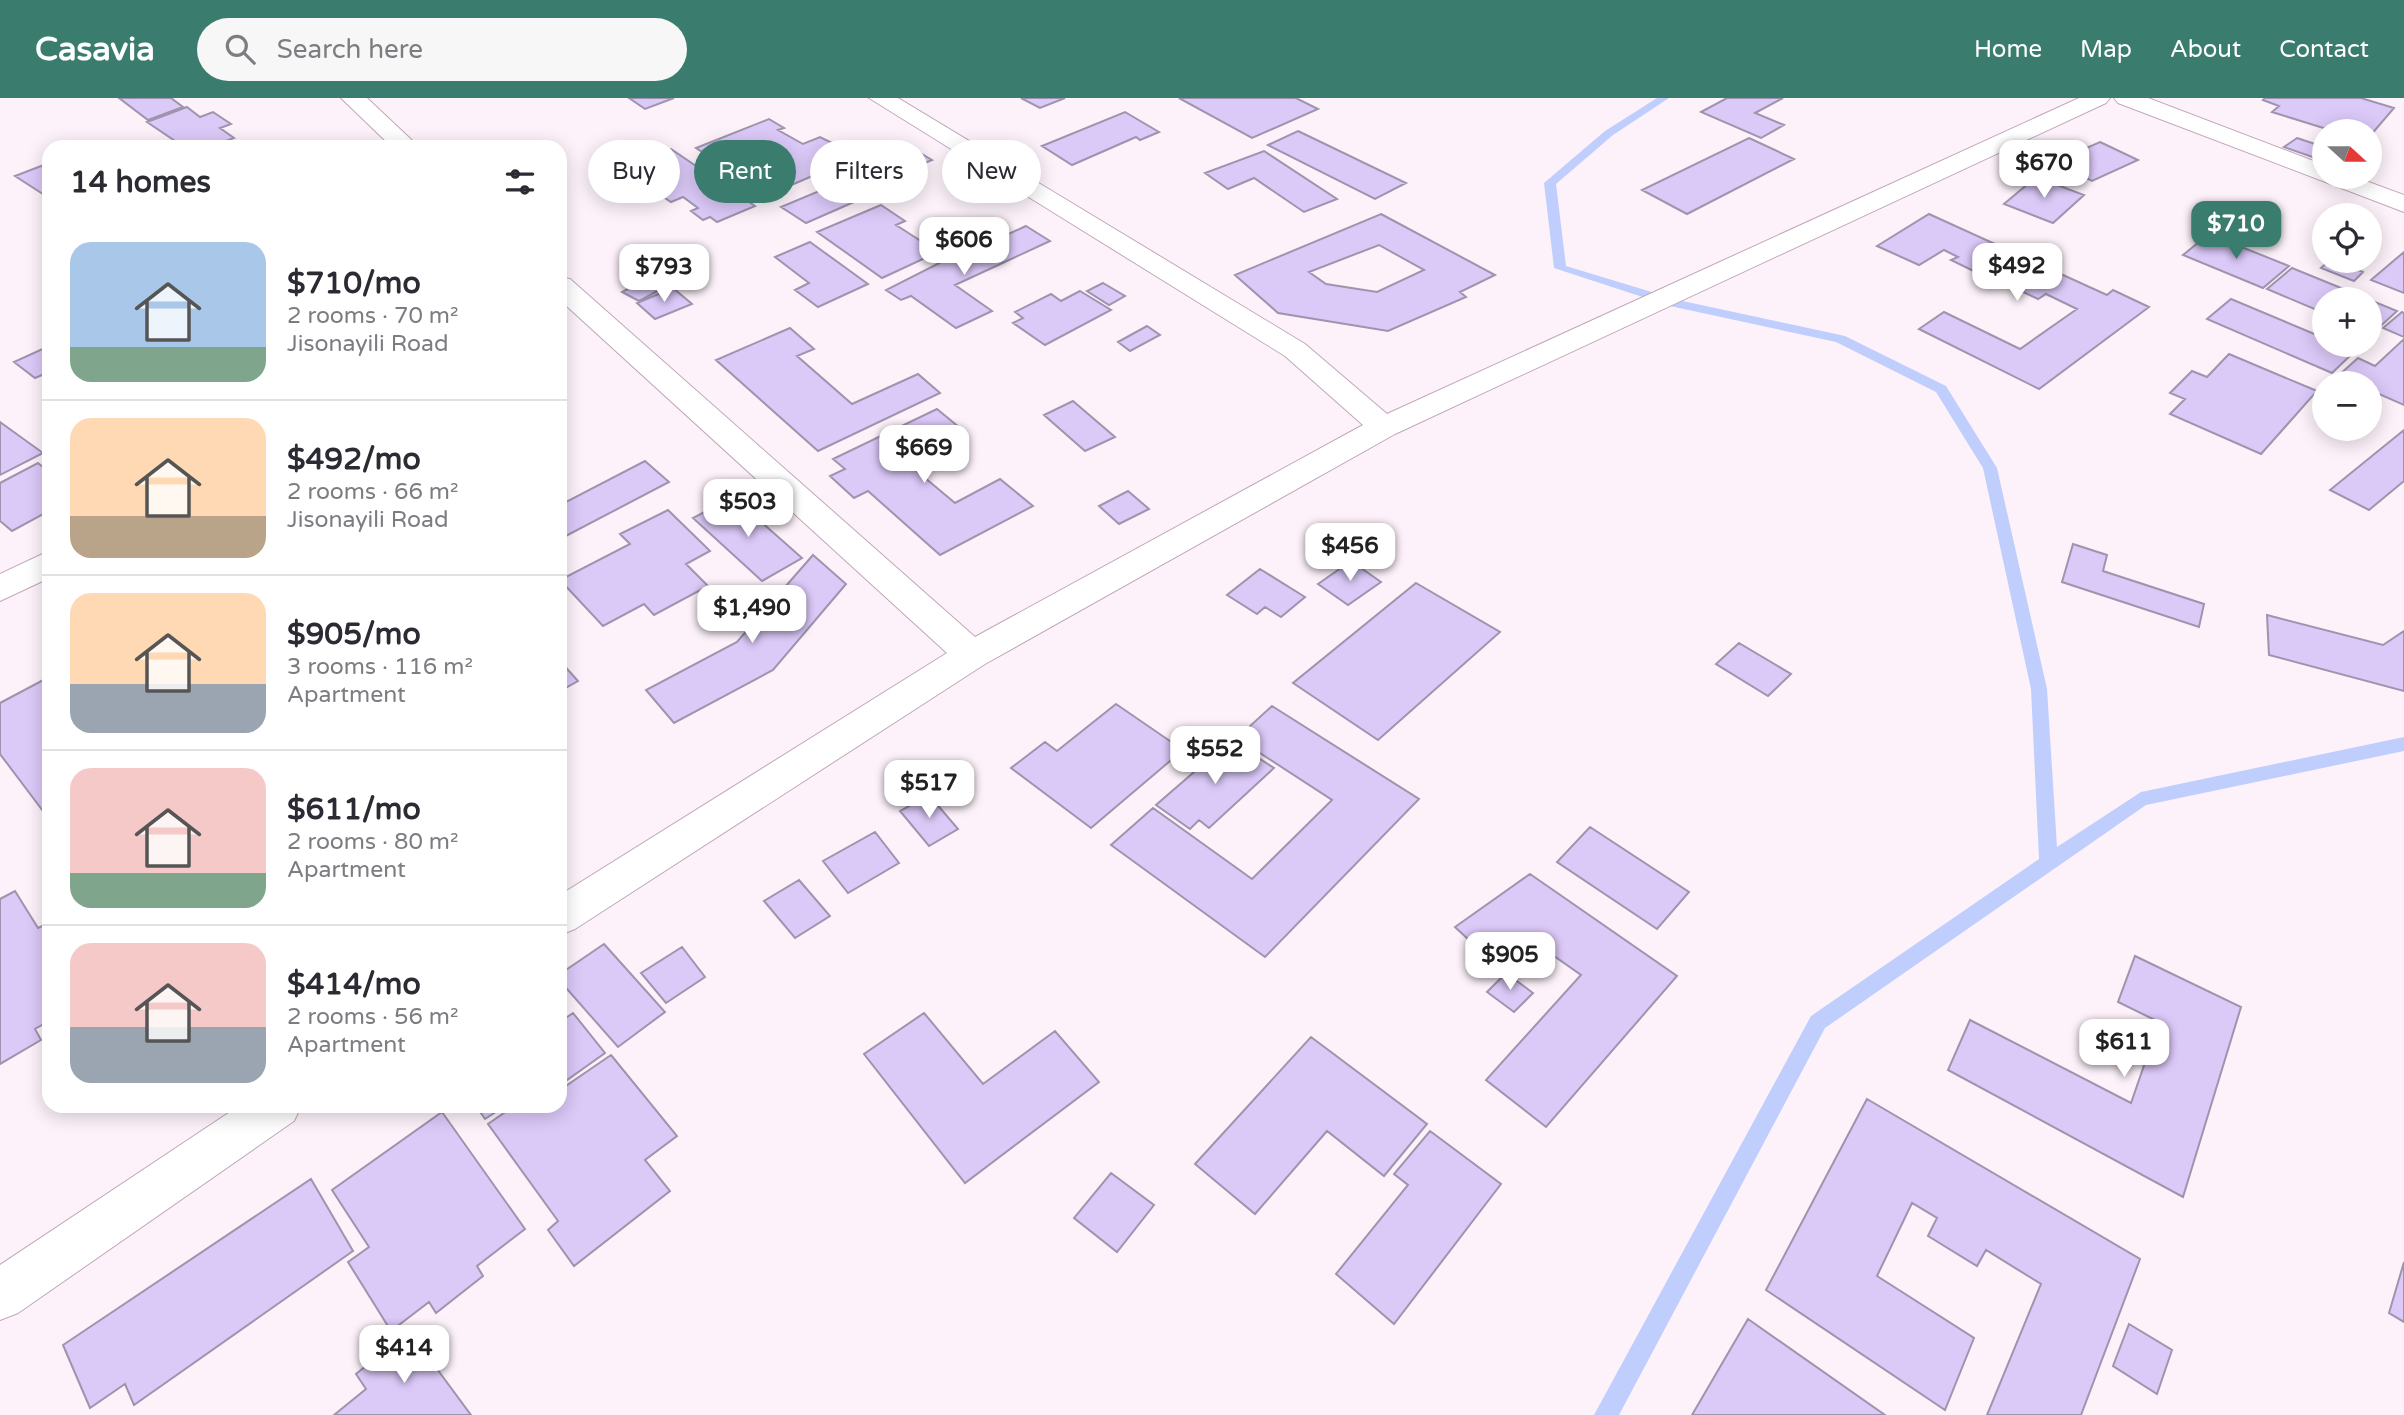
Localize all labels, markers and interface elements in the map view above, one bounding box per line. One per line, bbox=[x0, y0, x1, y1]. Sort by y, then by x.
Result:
search box bbox=[197, 18, 687, 81]
text: Casavia bbox=[35, 30, 155, 69]
icon: search bbox=[221, 30, 259, 68]
text: Search here bbox=[277, 34, 423, 65]
text: Home bbox=[1974, 35, 2042, 64]
text: Map bbox=[2080, 35, 2132, 64]
text: About bbox=[2170, 35, 2241, 64]
text: Contact bbox=[2279, 35, 2369, 64]
north arrow bbox=[2312, 119, 2382, 189]
map controls bbox=[2312, 119, 2382, 441]
chip: Buy bbox=[588, 140, 680, 203]
chip: Rent bbox=[694, 140, 796, 203]
chip: Filters bbox=[810, 140, 928, 203]
chip: New bbox=[942, 140, 1041, 203]
pin: $670 bbox=[2003, 140, 2085, 200]
text: $670 bbox=[2015, 149, 2073, 177]
icon: filters bbox=[501, 163, 539, 201]
text: 14 homes bbox=[70, 164, 211, 201]
pin: $710 bbox=[2195, 202, 2277, 261]
button: locate bbox=[2312, 203, 2382, 273]
text: $710 bbox=[2207, 210, 2265, 238]
pin: $606 bbox=[923, 218, 1005, 277]
text: $606 bbox=[935, 226, 993, 254]
pin: $793 bbox=[623, 244, 705, 304]
pin: $492 bbox=[1976, 244, 2058, 303]
text: $492 bbox=[1988, 252, 2046, 280]
text: $793 bbox=[635, 253, 693, 281]
text: $710/mo bbox=[287, 265, 421, 302]
icon: home bbox=[126, 270, 210, 354]
button: + bbox=[2312, 287, 2382, 357]
text: 2 rooms · 70 m² bbox=[287, 302, 458, 330]
text: Jisonayili Road bbox=[287, 330, 449, 358]
button: − bbox=[2312, 371, 2382, 441]
pin: $669 bbox=[883, 426, 965, 485]
text: $669 bbox=[895, 434, 953, 462]
text: $492/mo bbox=[287, 441, 421, 478]
icon: home bbox=[126, 446, 210, 530]
text: 2 rooms · 66 m² bbox=[287, 478, 458, 506]
pin: $503 bbox=[707, 480, 789, 539]
text: $503 bbox=[719, 488, 777, 516]
text: Jisonayili Road bbox=[287, 506, 449, 534]
pin: $456 bbox=[1309, 524, 1391, 583]
text: $456 bbox=[1321, 532, 1379, 560]
pin: $1,490 bbox=[695, 586, 809, 645]
text: $1,490 bbox=[713, 594, 791, 622]
text: $905/mo bbox=[287, 616, 421, 653]
icon: home bbox=[126, 621, 210, 705]
text: 3 rooms · 116 m² bbox=[287, 653, 473, 681]
text: Apartment bbox=[287, 681, 406, 709]
pin: $552 bbox=[1174, 726, 1256, 786]
text: $552 bbox=[1186, 735, 1244, 763]
pin: $517 bbox=[888, 760, 970, 820]
text: $517 bbox=[900, 769, 958, 797]
text: $611/mo bbox=[287, 791, 421, 828]
icon: home bbox=[126, 796, 210, 880]
text: 2 rooms · 80 m² bbox=[287, 828, 458, 856]
text: Apartment bbox=[287, 856, 406, 884]
pin: $905 bbox=[1469, 932, 1551, 992]
text: $905 bbox=[1481, 941, 1539, 969]
text: $414/mo bbox=[287, 966, 421, 1003]
icon: home bbox=[126, 971, 210, 1055]
text: 2 rooms · 56 m² bbox=[287, 1003, 458, 1031]
pin: $611 bbox=[2083, 1020, 2165, 1079]
text: $611 bbox=[2095, 1028, 2153, 1056]
text: Apartment bbox=[287, 1031, 406, 1059]
pin: $414 bbox=[363, 1326, 445, 1385]
text: $414 bbox=[375, 1334, 433, 1362]

